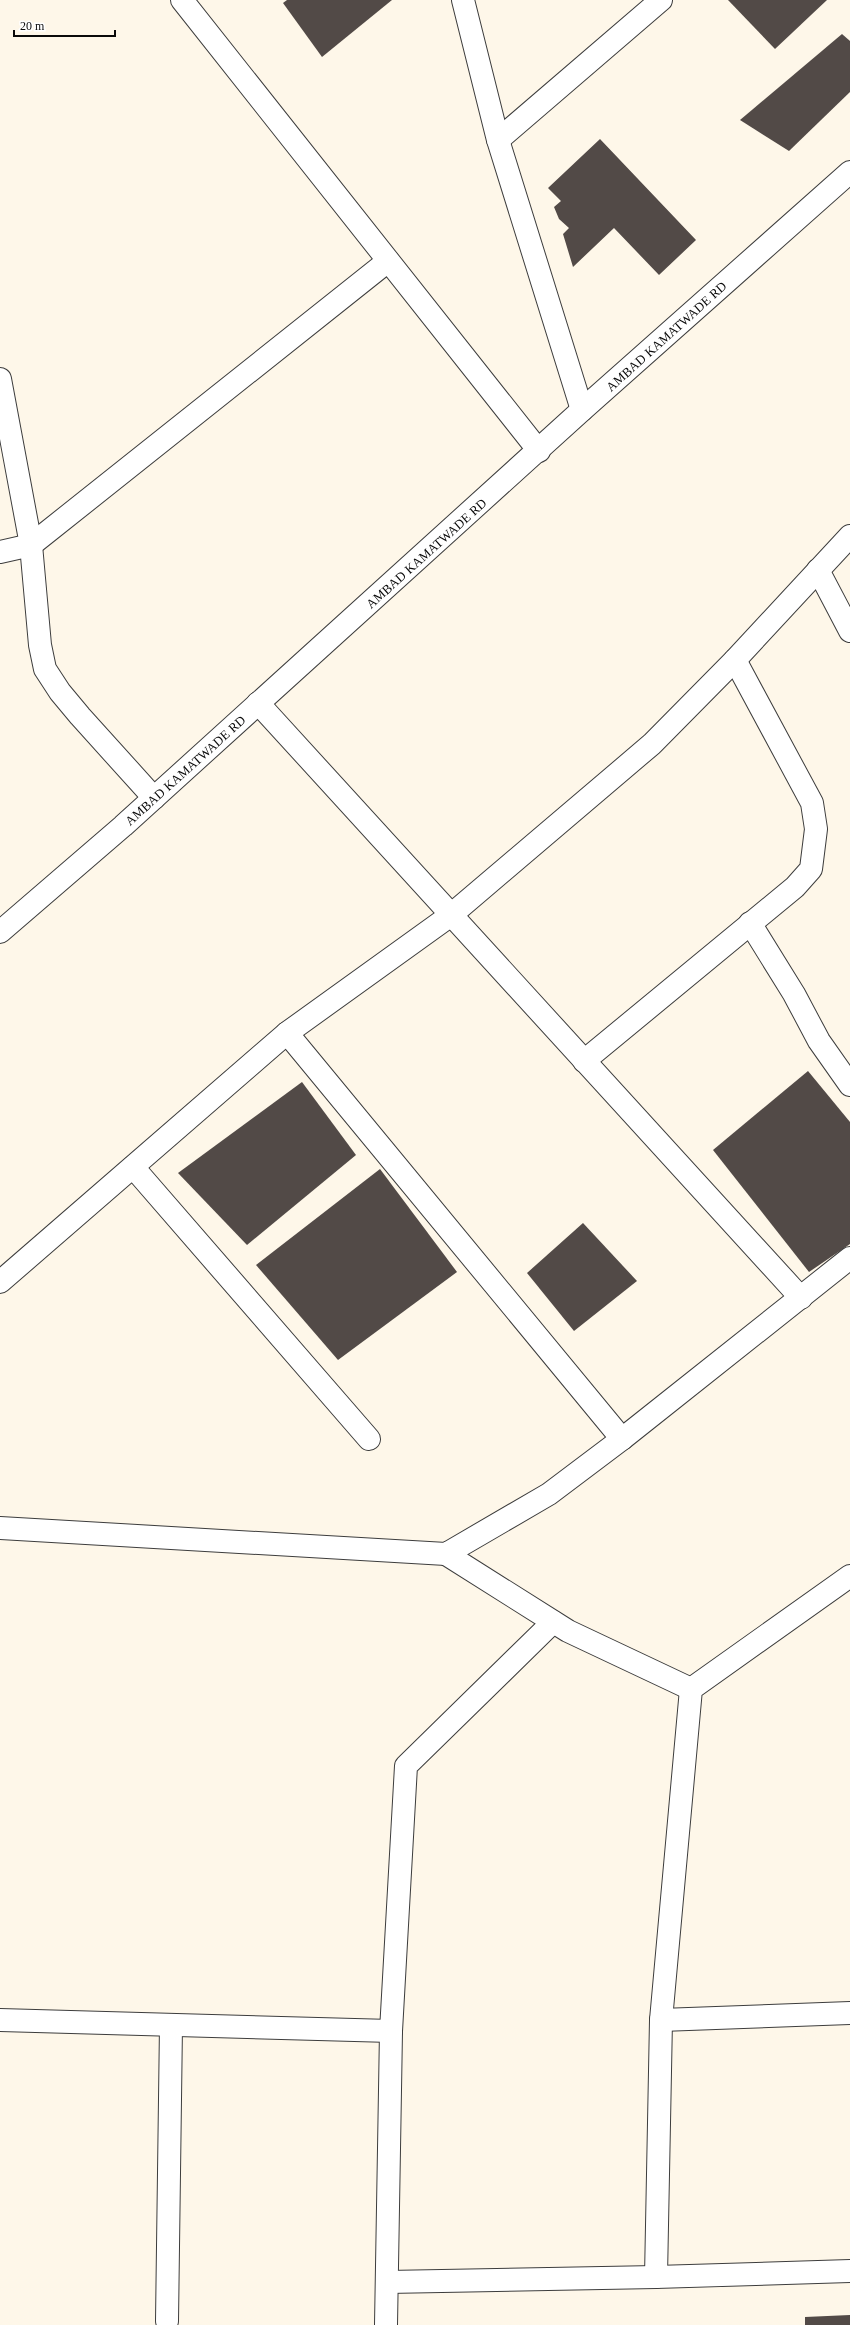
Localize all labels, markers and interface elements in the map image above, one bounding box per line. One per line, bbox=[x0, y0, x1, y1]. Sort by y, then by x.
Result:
scale bar bbox=[14, 12, 115, 38]
text: 20 m bbox=[20, 19, 45, 33]
street label: AMBAD KAMATWADE RD bbox=[603, 278, 730, 394]
street label: AMBAD KAMATWADE RD bbox=[363, 495, 490, 611]
street label: AMBAD KAMATWADE RD bbox=[122, 712, 249, 828]

